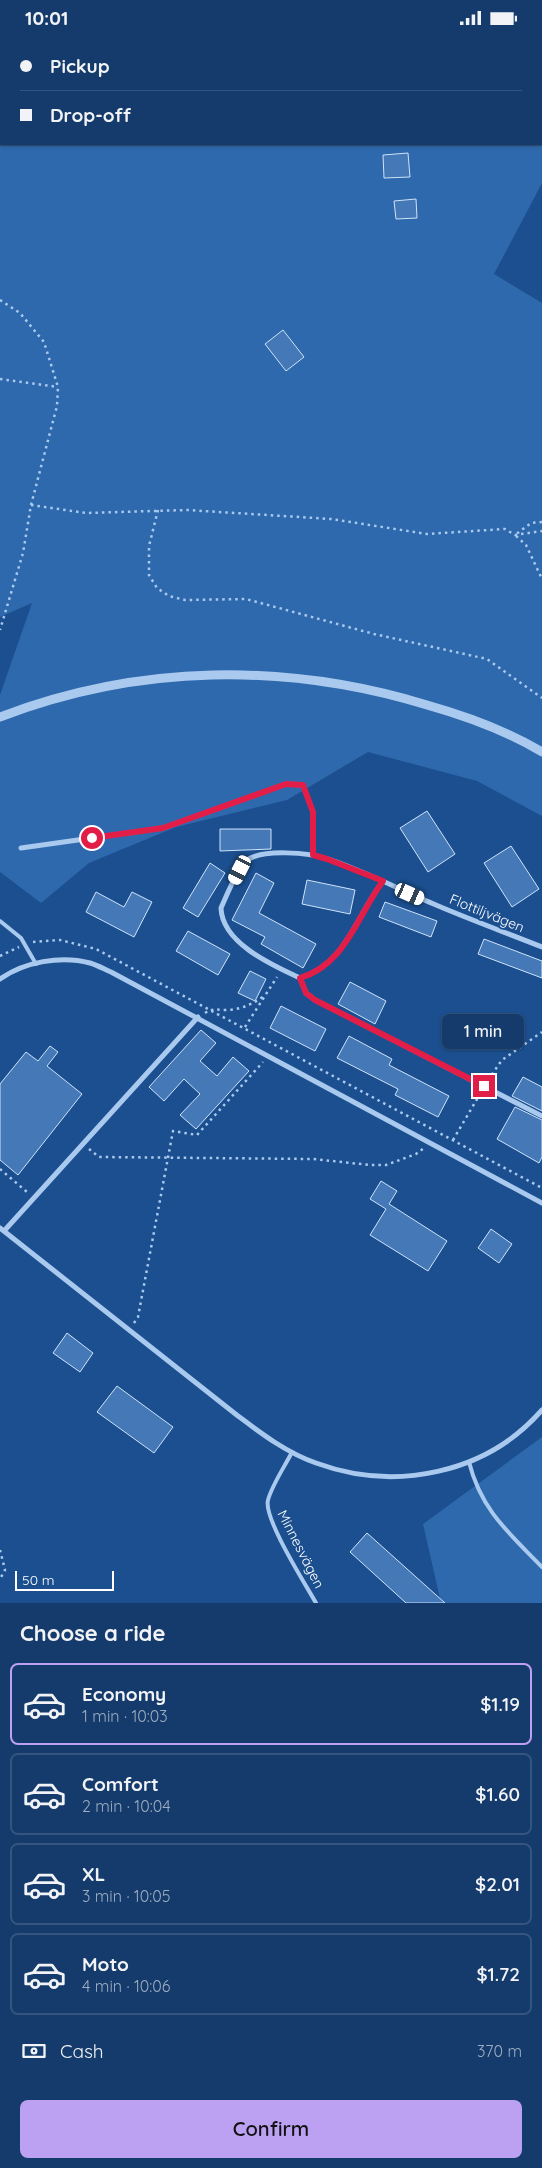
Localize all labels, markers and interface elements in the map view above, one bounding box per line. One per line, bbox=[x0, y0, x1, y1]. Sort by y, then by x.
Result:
text: 10:01 bbox=[25, 6, 68, 30]
text: Pickup bbox=[50, 54, 110, 78]
text: Drop-off bbox=[50, 103, 131, 127]
route start bbox=[81, 827, 103, 849]
car bbox=[226, 853, 253, 887]
car bbox=[393, 881, 426, 907]
street label: Flottiljvägen bbox=[447, 890, 527, 936]
callout: 1 min bbox=[443, 1013, 525, 1049]
text: 1 min bbox=[464, 1021, 502, 1041]
route end bbox=[473, 1075, 495, 1097]
street label: Minnesvägen bbox=[274, 1507, 328, 1591]
scale bar bbox=[15, 1568, 114, 1591]
text: 50 m bbox=[22, 1571, 55, 1589]
text: Choose a ride bbox=[20, 1619, 165, 1647]
icon: car bbox=[22, 1682, 67, 1727]
text: Economy bbox=[82, 1682, 166, 1706]
text: $1.19 bbox=[480, 1692, 520, 1716]
text: 1 min · 10:03 bbox=[82, 1706, 168, 1726]
icon: car bbox=[22, 1772, 67, 1817]
text: Comfort bbox=[82, 1772, 159, 1796]
text: $1.60 bbox=[475, 1782, 520, 1806]
text: 2 min · 10:04 bbox=[82, 1796, 171, 1816]
icon: car bbox=[22, 1862, 67, 1907]
text: XL bbox=[82, 1862, 105, 1886]
text: $2.01 bbox=[475, 1872, 520, 1896]
text: 3 min · 10:05 bbox=[82, 1886, 171, 1906]
icon: car bbox=[22, 1952, 67, 1997]
text: Moto bbox=[82, 1952, 129, 1976]
text: $1.72 bbox=[476, 1962, 520, 1986]
text: 4 min · 10:06 bbox=[82, 1976, 170, 1996]
icon: cash bbox=[20, 2037, 48, 2065]
text: Cash bbox=[60, 2039, 104, 2063]
text: 370 m bbox=[477, 2041, 522, 2061]
button: Confirm bbox=[20, 2100, 522, 2158]

